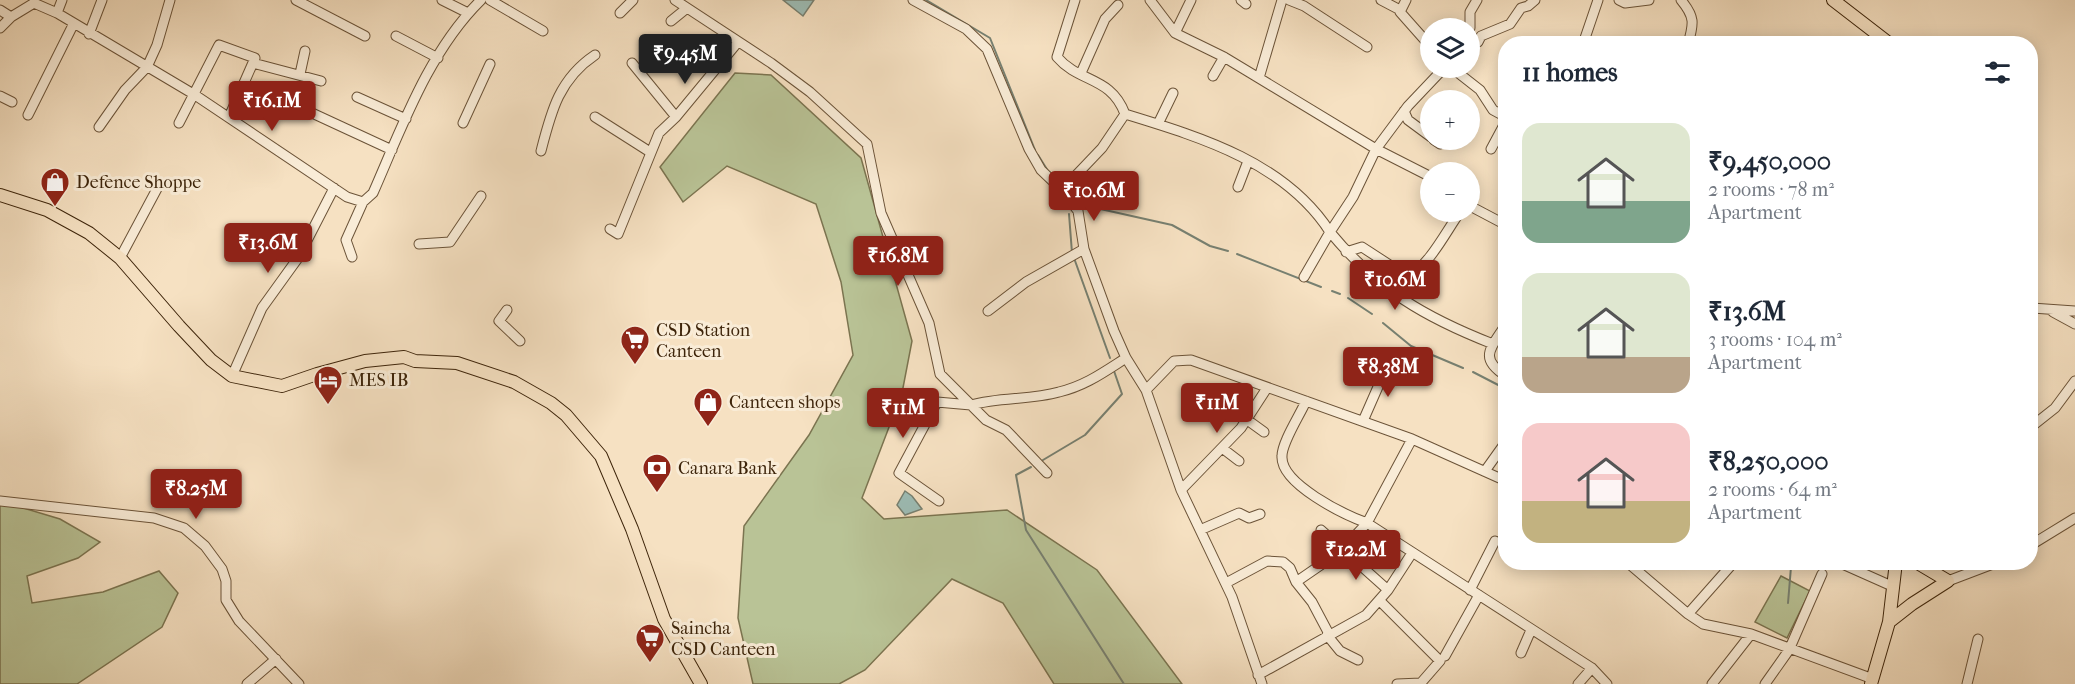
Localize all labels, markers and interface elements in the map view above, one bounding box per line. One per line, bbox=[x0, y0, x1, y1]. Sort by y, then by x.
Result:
map controls bbox=[1420, 18, 1480, 222]
button: layers bbox=[1420, 18, 1480, 78]
pin: ₹9.45M bbox=[636, 34, 734, 85]
text: ₹9.45M bbox=[653, 42, 717, 65]
icon: filters bbox=[1981, 56, 2014, 89]
text: 11 homes bbox=[1522, 57, 1618, 88]
pin: ₹16.1M bbox=[223, 81, 321, 132]
text: ₹16.1M bbox=[243, 89, 301, 112]
button: + bbox=[1420, 90, 1480, 150]
text: ₹9,450,000 bbox=[1708, 146, 1831, 177]
icon: home bbox=[1570, 147, 1642, 219]
button: − bbox=[1420, 162, 1480, 222]
shop icon: Defence Shoppe bbox=[39, 166, 71, 208]
pin: ₹10.6M bbox=[1045, 171, 1143, 222]
place label: Defence Shoppe bbox=[76, 172, 201, 193]
text: 2 rooms · 78 m² bbox=[1708, 178, 1834, 201]
text: ₹10.6M bbox=[1063, 179, 1125, 202]
text: Apartment bbox=[1708, 201, 1802, 224]
pin: ₹13.6M bbox=[219, 223, 317, 274]
text: ₹13.6M bbox=[238, 231, 298, 254]
pin: ₹16.8M bbox=[849, 236, 947, 287]
text: ₹16.8M bbox=[867, 244, 929, 267]
pin: ₹10.6M bbox=[1346, 260, 1444, 311]
text: ₹10.6M bbox=[1364, 268, 1426, 291]
text: ₹13.6M bbox=[1708, 296, 1786, 327]
icon: home bbox=[1570, 297, 1642, 369]
place label: CSD Station Canteen bbox=[656, 320, 751, 362]
supermarket icon: CSD Station Canteen bbox=[619, 324, 651, 366]
text: 3 rooms · 104 m² bbox=[1708, 328, 1842, 351]
pin: ₹8.38M bbox=[1339, 347, 1437, 398]
text: Apartment bbox=[1708, 351, 1802, 374]
text: ₹8.38M bbox=[1357, 355, 1419, 378]
hotel icon: MES IB bbox=[312, 364, 344, 406]
place label: MES IB bbox=[349, 370, 408, 391]
pin: ₹11M bbox=[1181, 383, 1253, 434]
shop icon: Canteen shops bbox=[692, 386, 724, 428]
pin: ₹11M bbox=[867, 388, 939, 439]
text: ₹11M bbox=[1195, 391, 1239, 414]
place label: Canteen shops bbox=[729, 392, 841, 413]
text: ₹11M bbox=[881, 396, 925, 419]
text: ₹8,250,000 bbox=[1708, 446, 1829, 477]
icon: home bbox=[1570, 447, 1642, 519]
bank icon: Canara Bank bbox=[641, 452, 673, 494]
place label: Canara Bank bbox=[678, 458, 778, 479]
pin: ₹8.25M bbox=[147, 469, 245, 520]
text: ₹8.25M bbox=[165, 477, 227, 500]
text: 2 rooms · 64 m² bbox=[1708, 478, 1837, 501]
text: Apartment bbox=[1708, 501, 1802, 524]
pin: ₹12.2M bbox=[1307, 530, 1405, 581]
text: ₹12.2M bbox=[1325, 538, 1387, 561]
place label: Saincha CSD Canteen bbox=[671, 618, 776, 660]
supermarket icon: Saincha CSD Canteen bbox=[634, 622, 666, 664]

